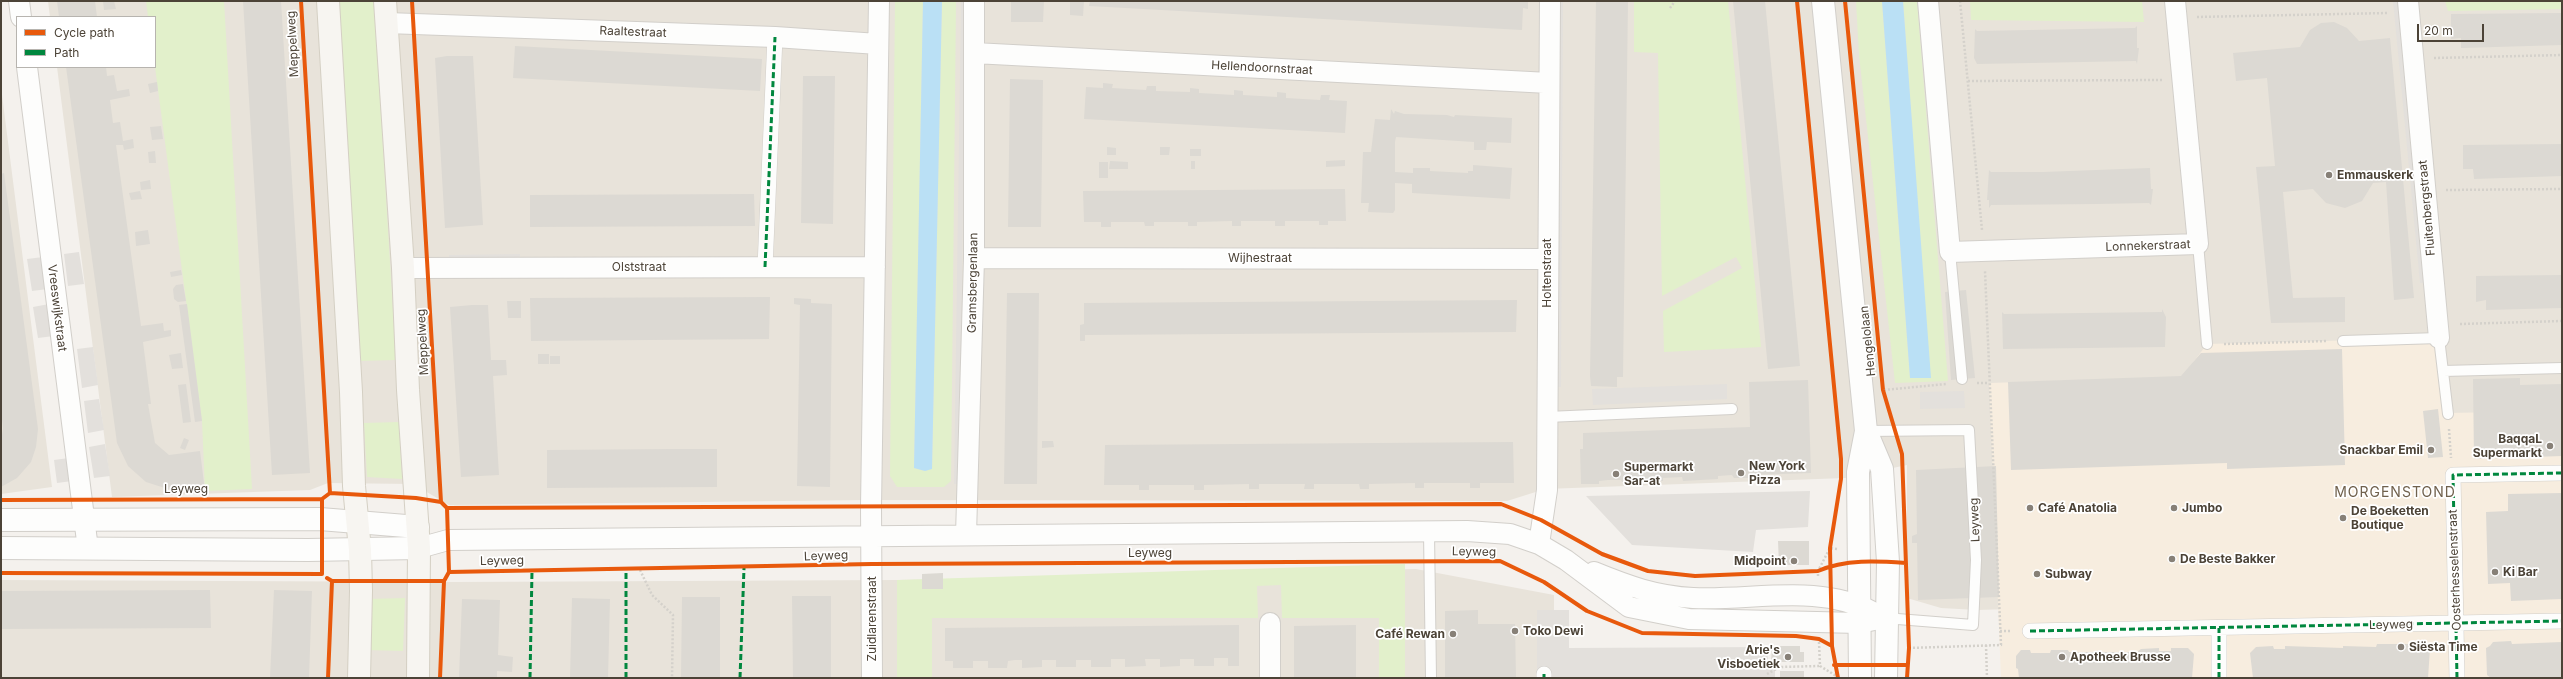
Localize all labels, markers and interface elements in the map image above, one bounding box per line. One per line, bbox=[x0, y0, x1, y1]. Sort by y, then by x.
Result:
street label: Meppelweg bbox=[284, 10, 302, 78]
legend bbox=[16, 16, 156, 68]
scale bar bbox=[2419, 16, 2486, 42]
text: 20 m bbox=[2424, 23, 2453, 38]
street label: Raaltestraat bbox=[599, 24, 667, 40]
text: Cycle path bbox=[54, 25, 115, 40]
text: Path bbox=[54, 45, 79, 60]
street label: Hellendoornstraat bbox=[1211, 58, 1313, 78]
street label: Fluitenbergstraat bbox=[2416, 160, 2438, 256]
place label: Emmauskerk bbox=[2337, 168, 2413, 182]
marker: Emmauskerk bbox=[2324, 170, 2334, 180]
street label: Gramsbergenlaan bbox=[965, 233, 981, 333]
street label: Lonnekerstraat bbox=[2105, 237, 2191, 255]
street label: Holtenstraat bbox=[1540, 238, 1554, 308]
street label: Wijhestraat bbox=[1228, 251, 1292, 265]
street label: Olststraat bbox=[612, 260, 666, 274]
street label: Vreeswijkstraat bbox=[45, 264, 69, 352]
street label: Hengelolaan bbox=[1857, 305, 1879, 377]
street label: Meppelweg bbox=[414, 308, 432, 376]
place label: BaqqaL Supermarkt bbox=[2473, 432, 2542, 460]
marker: BaqqaL Supermarkt bbox=[2545, 441, 2555, 451]
place label: Snackbar Emil bbox=[2340, 443, 2423, 457]
marker: Snackbar Emil bbox=[2426, 445, 2436, 455]
place label: New York Pizza bbox=[1749, 459, 1805, 487]
place label: Supermarkt Sar-at bbox=[1624, 460, 1693, 488]
marker: New York Pizza bbox=[1736, 468, 1746, 478]
marker: Supermarkt Sar-at bbox=[1611, 469, 1621, 479]
street label: Leyweg bbox=[164, 482, 208, 496]
district label: MORGENSTOND bbox=[2334, 485, 2456, 501]
street label: Leyweg bbox=[1967, 498, 1983, 542]
place label: Café Anatolia bbox=[2038, 501, 2117, 515]
place label: Jumbo bbox=[2182, 501, 2222, 515]
marker: Café Anatolia bbox=[2025, 503, 2035, 513]
marker: Jumbo bbox=[2169, 503, 2179, 513]
place label: De Boeketten Boutique bbox=[2351, 504, 2429, 532]
street label: Oosterhesselenstraat bbox=[2446, 509, 2464, 631]
marker: De Boeketten Boutique bbox=[2338, 513, 2348, 523]
street label: Leyweg bbox=[1452, 544, 1496, 560]
street label: Leyweg bbox=[1128, 546, 1172, 560]
street label: Leyweg bbox=[804, 548, 848, 564]
place label: De Beste Bakker bbox=[2180, 552, 2275, 566]
street label: Leyweg bbox=[480, 553, 524, 569]
place label: Midpoint bbox=[1734, 554, 1786, 568]
marker: De Beste Bakker bbox=[2167, 554, 2177, 564]
marker: Midpoint bbox=[1789, 556, 1799, 566]
place label: Ki Bar bbox=[2503, 565, 2538, 579]
place label: Subway bbox=[2045, 567, 2092, 581]
marker: Ki Bar bbox=[2490, 567, 2500, 577]
marker: Subway bbox=[2032, 569, 2042, 579]
street label: Zuidlarenstraat bbox=[865, 576, 879, 662]
street label: Leyweg bbox=[2369, 617, 2413, 633]
place label: Toko Dewi bbox=[1523, 624, 1583, 638]
marker: Toko Dewi bbox=[1510, 626, 1520, 636]
place label: Café Rewan bbox=[1375, 627, 1445, 641]
marker: Café Rewan bbox=[1448, 629, 1458, 639]
place label: Siësta Time bbox=[2409, 640, 2478, 654]
marker: Siësta Time bbox=[2396, 642, 2406, 652]
place label: Arie's Visboetiek bbox=[1717, 643, 1780, 671]
place label: Apotheek Brusse bbox=[2070, 650, 2171, 664]
marker: Arie's Visboetiek bbox=[1783, 652, 1793, 662]
marker: Apotheek Brusse bbox=[2057, 652, 2067, 662]

